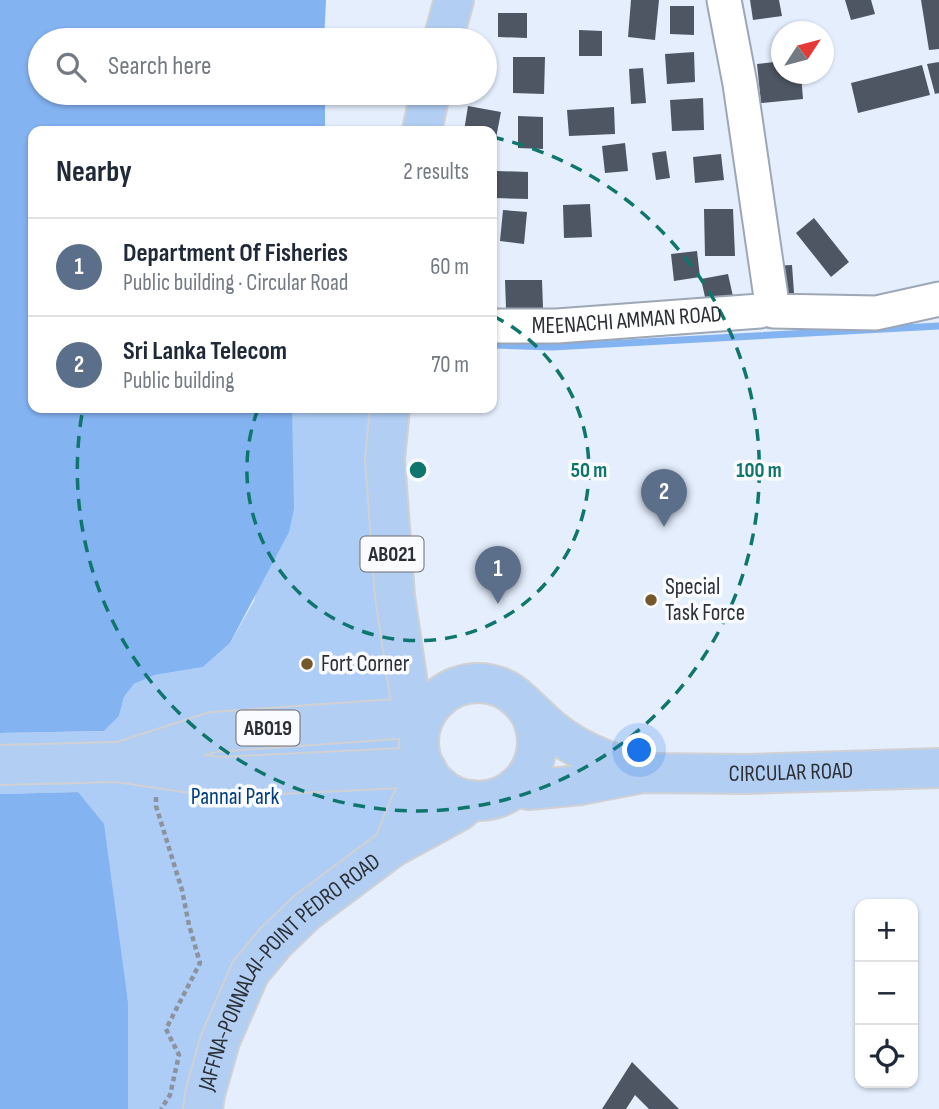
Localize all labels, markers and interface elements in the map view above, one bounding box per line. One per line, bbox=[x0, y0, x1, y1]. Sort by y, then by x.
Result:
north arrow bbox=[771, 21, 834, 84]
search box bbox=[28, 28, 497, 105]
icon: search bbox=[52, 48, 90, 86]
text: Search here bbox=[108, 51, 211, 82]
text: Nearby bbox=[56, 154, 132, 190]
text: 2 results bbox=[403, 158, 469, 186]
text: Department Of Fisheries bbox=[123, 238, 348, 269]
text: 1 bbox=[74, 253, 84, 281]
text: 60 m bbox=[430, 253, 469, 281]
text: Public building · Circular Road bbox=[123, 269, 348, 297]
street label: MEENACHI AMMAN ROAD bbox=[532, 300, 723, 340]
text: Sri Lanka Telecom bbox=[123, 336, 287, 367]
text: 2 bbox=[74, 351, 84, 379]
text: 70 m bbox=[431, 351, 469, 379]
text: Public building bbox=[123, 367, 234, 395]
centre of rings bbox=[406, 458, 430, 482]
text: 50 m bbox=[571, 458, 607, 483]
text: 100 m bbox=[736, 458, 782, 483]
pin: 2 bbox=[641, 469, 687, 527]
road number: AB021 bbox=[360, 536, 424, 572]
pin: 1 bbox=[475, 546, 521, 604]
place label: Special Task Force bbox=[665, 573, 745, 627]
marker: Special Task Force bbox=[643, 592, 659, 608]
place label: Fort Corner bbox=[321, 650, 410, 678]
marker: Fort Corner bbox=[299, 656, 315, 672]
road number: AB019 bbox=[236, 710, 300, 746]
your location bbox=[622, 733, 656, 767]
street label: CIRCULAR ROAD bbox=[728, 757, 854, 788]
park label: Pannai Park bbox=[191, 783, 279, 811]
street label: JAFFNA-PONNALAI-POINT PEDRO ROAD bbox=[192, 847, 386, 1095]
map controls bbox=[855, 899, 918, 1088]
button: + bbox=[855, 899, 918, 962]
button: − bbox=[855, 962, 918, 1025]
button: locate bbox=[855, 1025, 918, 1088]

